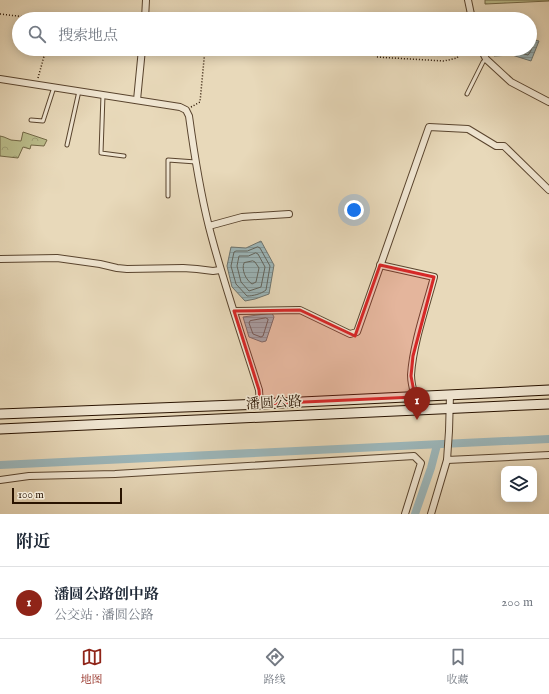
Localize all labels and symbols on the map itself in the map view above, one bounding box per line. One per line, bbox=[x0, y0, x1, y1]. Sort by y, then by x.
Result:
your location bbox=[344, 200, 364, 220]
pin: 1 bbox=[404, 387, 430, 420]
street label: 潘圆公路 bbox=[246, 393, 302, 413]
scale bar bbox=[12, 486, 122, 505]

